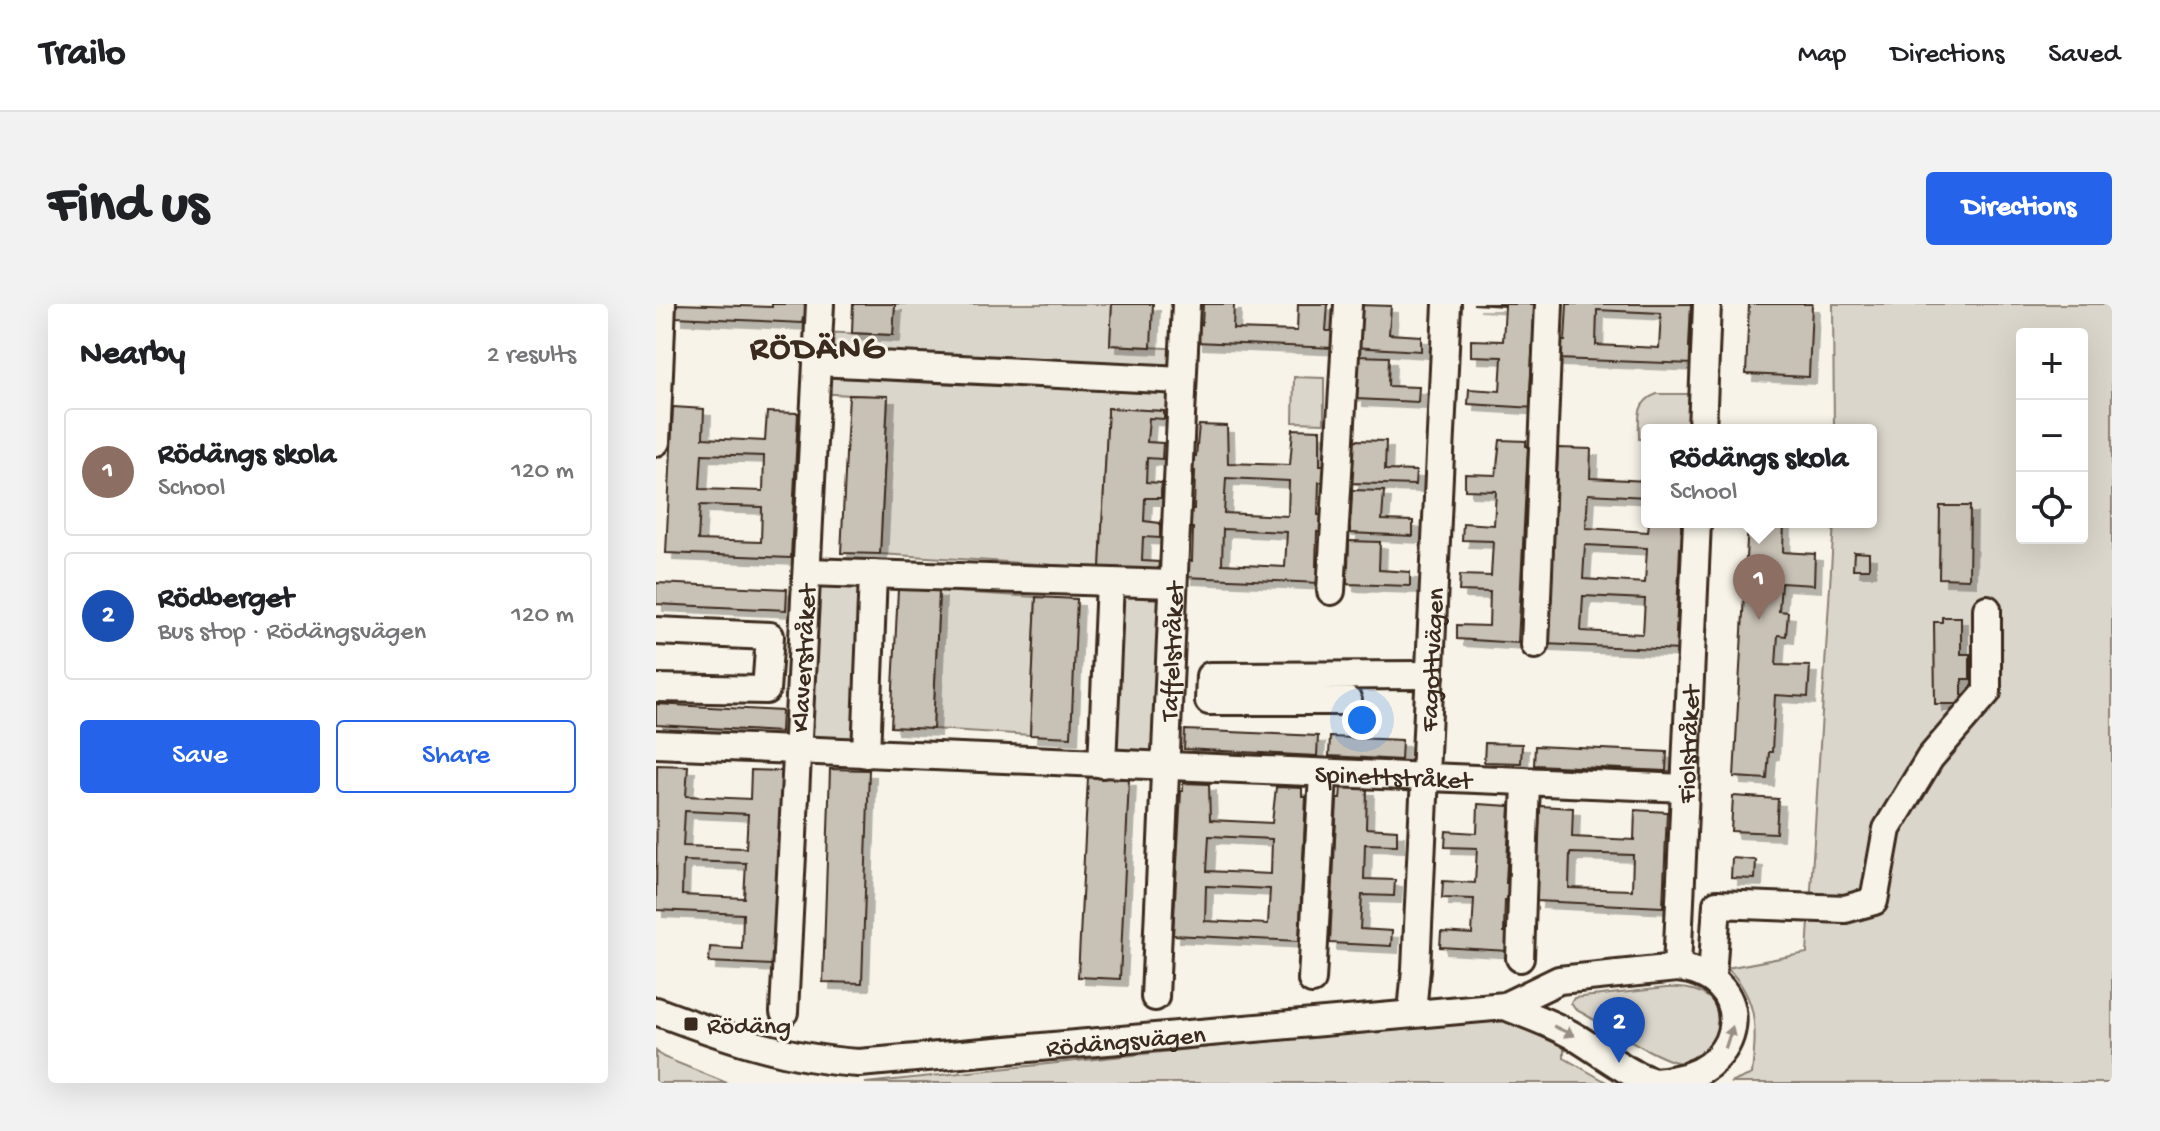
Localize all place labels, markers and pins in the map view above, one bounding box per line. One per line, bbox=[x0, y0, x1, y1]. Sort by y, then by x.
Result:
pin: 1 bbox=[1733, 554, 1785, 620]
pin: 2 bbox=[1593, 997, 1645, 1063]
place label: Rödäng bbox=[707, 1013, 791, 1044]
marker: Rödäng bbox=[682, 1015, 700, 1033]

